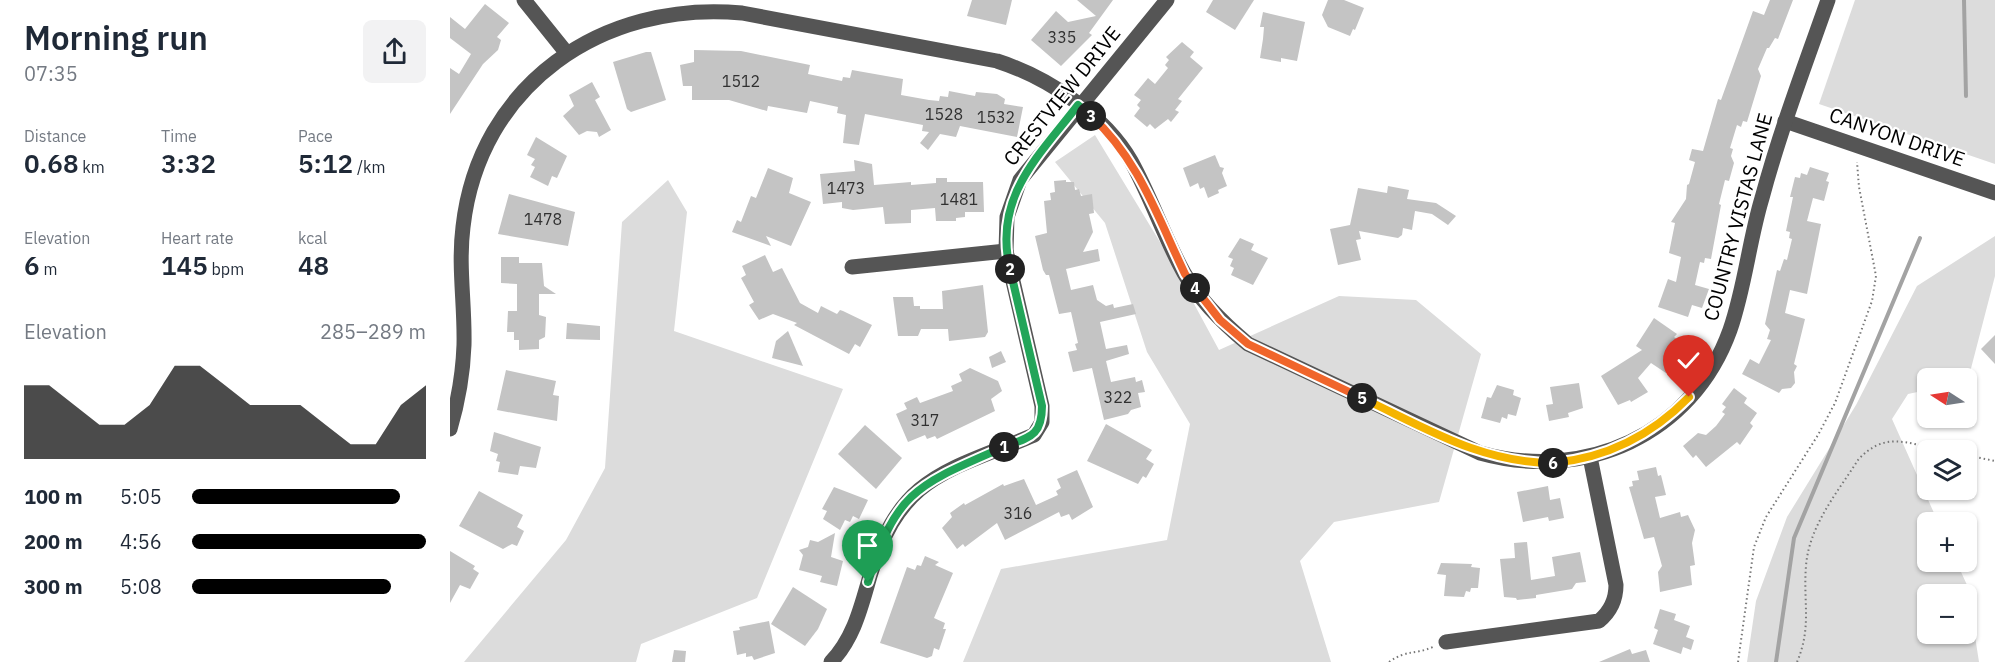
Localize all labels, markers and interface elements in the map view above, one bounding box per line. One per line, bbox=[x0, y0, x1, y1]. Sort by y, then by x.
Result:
text: Morning run bbox=[24, 16, 208, 59]
button: share bbox=[363, 20, 426, 83]
street label: CRESTVIEW DRIVE bbox=[997, 20, 1126, 171]
house number: 335 bbox=[1048, 27, 1076, 47]
text: 07:35 bbox=[24, 60, 78, 87]
house number: 1512 bbox=[722, 71, 760, 91]
pin: 3 bbox=[1076, 101, 1106, 131]
street label: CANYON DRIVE bbox=[1826, 101, 1969, 172]
house number: 1528 bbox=[925, 104, 963, 124]
text: 3 bbox=[1086, 106, 1096, 126]
house number: 1532 bbox=[977, 107, 1015, 127]
street label: COUNTRY VISTAS LANE bbox=[1697, 110, 1778, 324]
text: Distance bbox=[24, 126, 86, 146]
text: Time bbox=[161, 126, 197, 146]
text: Pace bbox=[298, 126, 333, 146]
text: 0.68 bbox=[24, 146, 79, 180]
text: 3:32 bbox=[161, 146, 216, 180]
text: 5:12 bbox=[298, 146, 353, 180]
text: km bbox=[79, 157, 105, 177]
text: /km bbox=[353, 157, 385, 177]
house number: 1473 bbox=[827, 178, 865, 198]
house number: 1481 bbox=[940, 189, 978, 209]
house number: 1478 bbox=[524, 209, 562, 229]
text: Elevation bbox=[24, 228, 90, 248]
text: Heart rate bbox=[161, 228, 234, 248]
text: kcal bbox=[298, 228, 327, 248]
text: 6 bbox=[24, 248, 40, 282]
text: 145 bbox=[161, 248, 208, 282]
text: 48 bbox=[298, 248, 329, 282]
pin: 2 bbox=[995, 254, 1025, 284]
text: m bbox=[40, 259, 57, 279]
text: bpm bbox=[208, 259, 244, 279]
text: 2 bbox=[1005, 259, 1015, 279]
pin: 4 bbox=[1180, 273, 1210, 303]
text: 4 bbox=[1190, 278, 1200, 298]
text: Elevation bbox=[24, 318, 107, 345]
text: 285–289 m bbox=[320, 318, 426, 345]
pin bbox=[1663, 335, 1714, 397]
icon: check bbox=[1672, 344, 1705, 377]
north arrow bbox=[1917, 368, 1977, 428]
map controls bbox=[1917, 368, 1977, 644]
pin: 5 bbox=[1347, 383, 1377, 413]
house number: 322 bbox=[1104, 387, 1132, 407]
text: 5 bbox=[1357, 388, 1367, 408]
house number: 317 bbox=[911, 410, 939, 430]
pin: 1 bbox=[989, 432, 1019, 462]
text: 1 bbox=[999, 437, 1009, 457]
button: layers bbox=[1917, 440, 1977, 500]
pin: 6 bbox=[1538, 448, 1568, 478]
text: 6 bbox=[1548, 453, 1558, 473]
text: 100 m bbox=[24, 483, 83, 510]
text: 5:05 bbox=[120, 483, 162, 510]
house number: 316 bbox=[1004, 503, 1032, 523]
button: + bbox=[1917, 512, 1977, 572]
pin bbox=[842, 520, 893, 582]
text: 200 m bbox=[24, 528, 83, 555]
text: 4:56 bbox=[120, 528, 162, 555]
icon: arrive bbox=[851, 529, 884, 562]
text: 300 m bbox=[24, 573, 83, 600]
text: 5:08 bbox=[120, 573, 162, 600]
button: − bbox=[1917, 584, 1977, 644]

